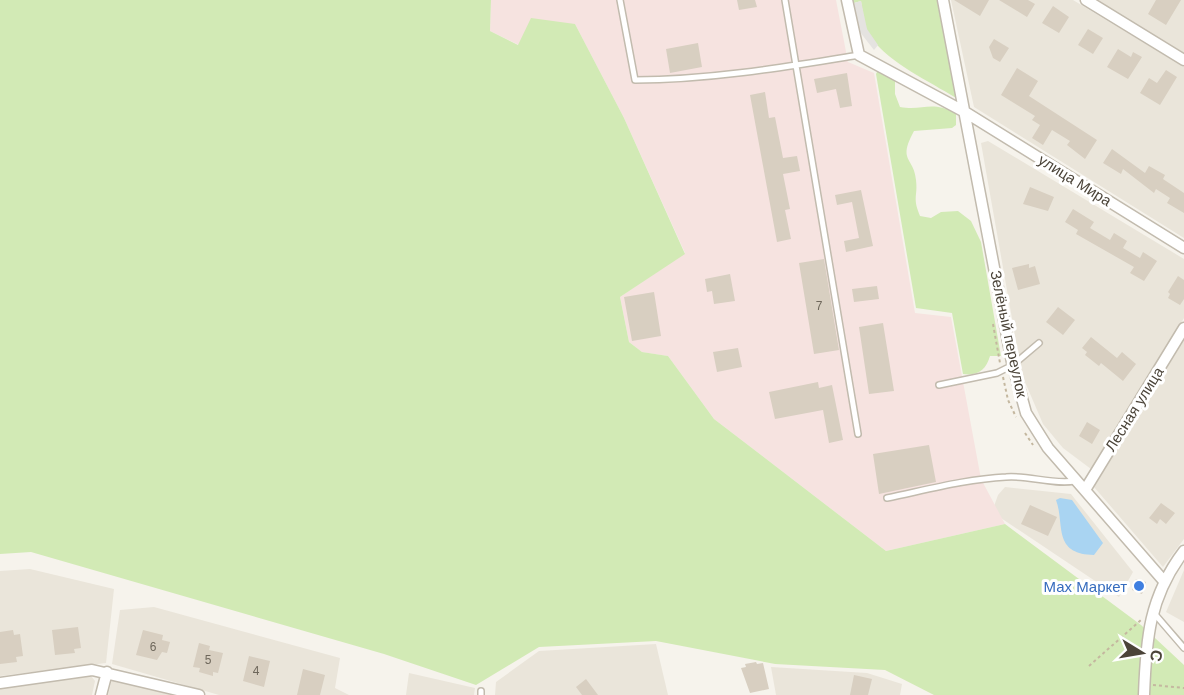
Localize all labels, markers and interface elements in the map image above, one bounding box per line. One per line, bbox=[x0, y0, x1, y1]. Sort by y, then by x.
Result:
street label: улица Мира bbox=[1035, 151, 1115, 210]
street label: Зелёный переулок bbox=[987, 269, 1031, 400]
house number: 7 bbox=[816, 299, 823, 313]
street label: Лесная улица bbox=[1101, 363, 1167, 454]
place label: Мах Маркет bbox=[1044, 578, 1127, 595]
marker: Мах Маркет bbox=[1132, 579, 1146, 593]
north arrow bbox=[1112, 623, 1172, 683]
house number: 6 bbox=[150, 640, 157, 654]
text: С bbox=[1147, 648, 1166, 663]
house number: 5 bbox=[205, 653, 212, 667]
house number: 4 bbox=[253, 664, 260, 678]

